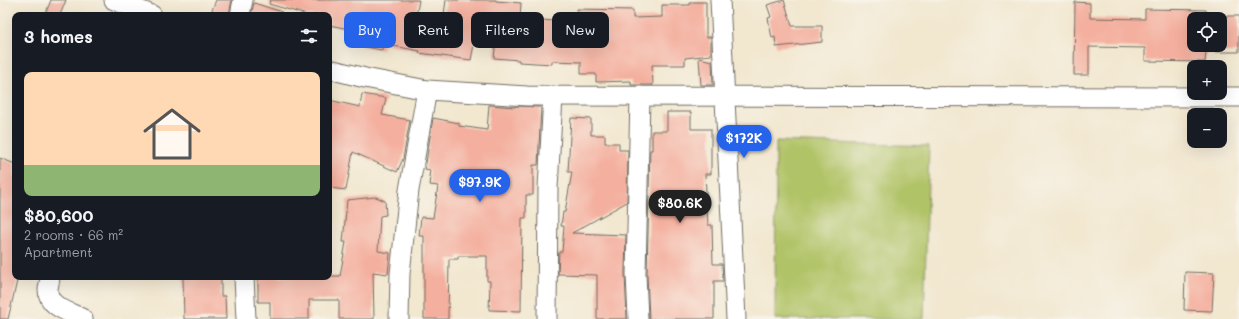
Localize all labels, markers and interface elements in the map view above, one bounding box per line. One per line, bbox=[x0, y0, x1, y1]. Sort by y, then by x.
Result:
chip: Buy bbox=[344, 12, 396, 48]
chip: Rent bbox=[404, 12, 463, 48]
chip: Filters bbox=[471, 12, 544, 48]
chip: New bbox=[552, 12, 609, 48]
map controls bbox=[1187, 12, 1227, 148]
button: locate bbox=[1187, 12, 1227, 52]
text: 3 homes bbox=[24, 25, 93, 47]
icon: filters bbox=[298, 25, 320, 47]
button: + bbox=[1187, 60, 1227, 100]
icon: home bbox=[136, 98, 208, 170]
button: − bbox=[1187, 108, 1227, 148]
pin: $172K bbox=[716, 125, 772, 159]
text: $172K bbox=[726, 129, 762, 146]
pin: $97.9K bbox=[447, 169, 513, 203]
text: $97.9K bbox=[458, 173, 502, 190]
pin: $80.6K bbox=[647, 190, 713, 224]
text: $80.6K bbox=[658, 194, 702, 211]
text: $80,600 bbox=[24, 204, 93, 226]
text: 2 rooms · 66 m² bbox=[24, 226, 123, 243]
text: Apartment bbox=[24, 243, 93, 260]

